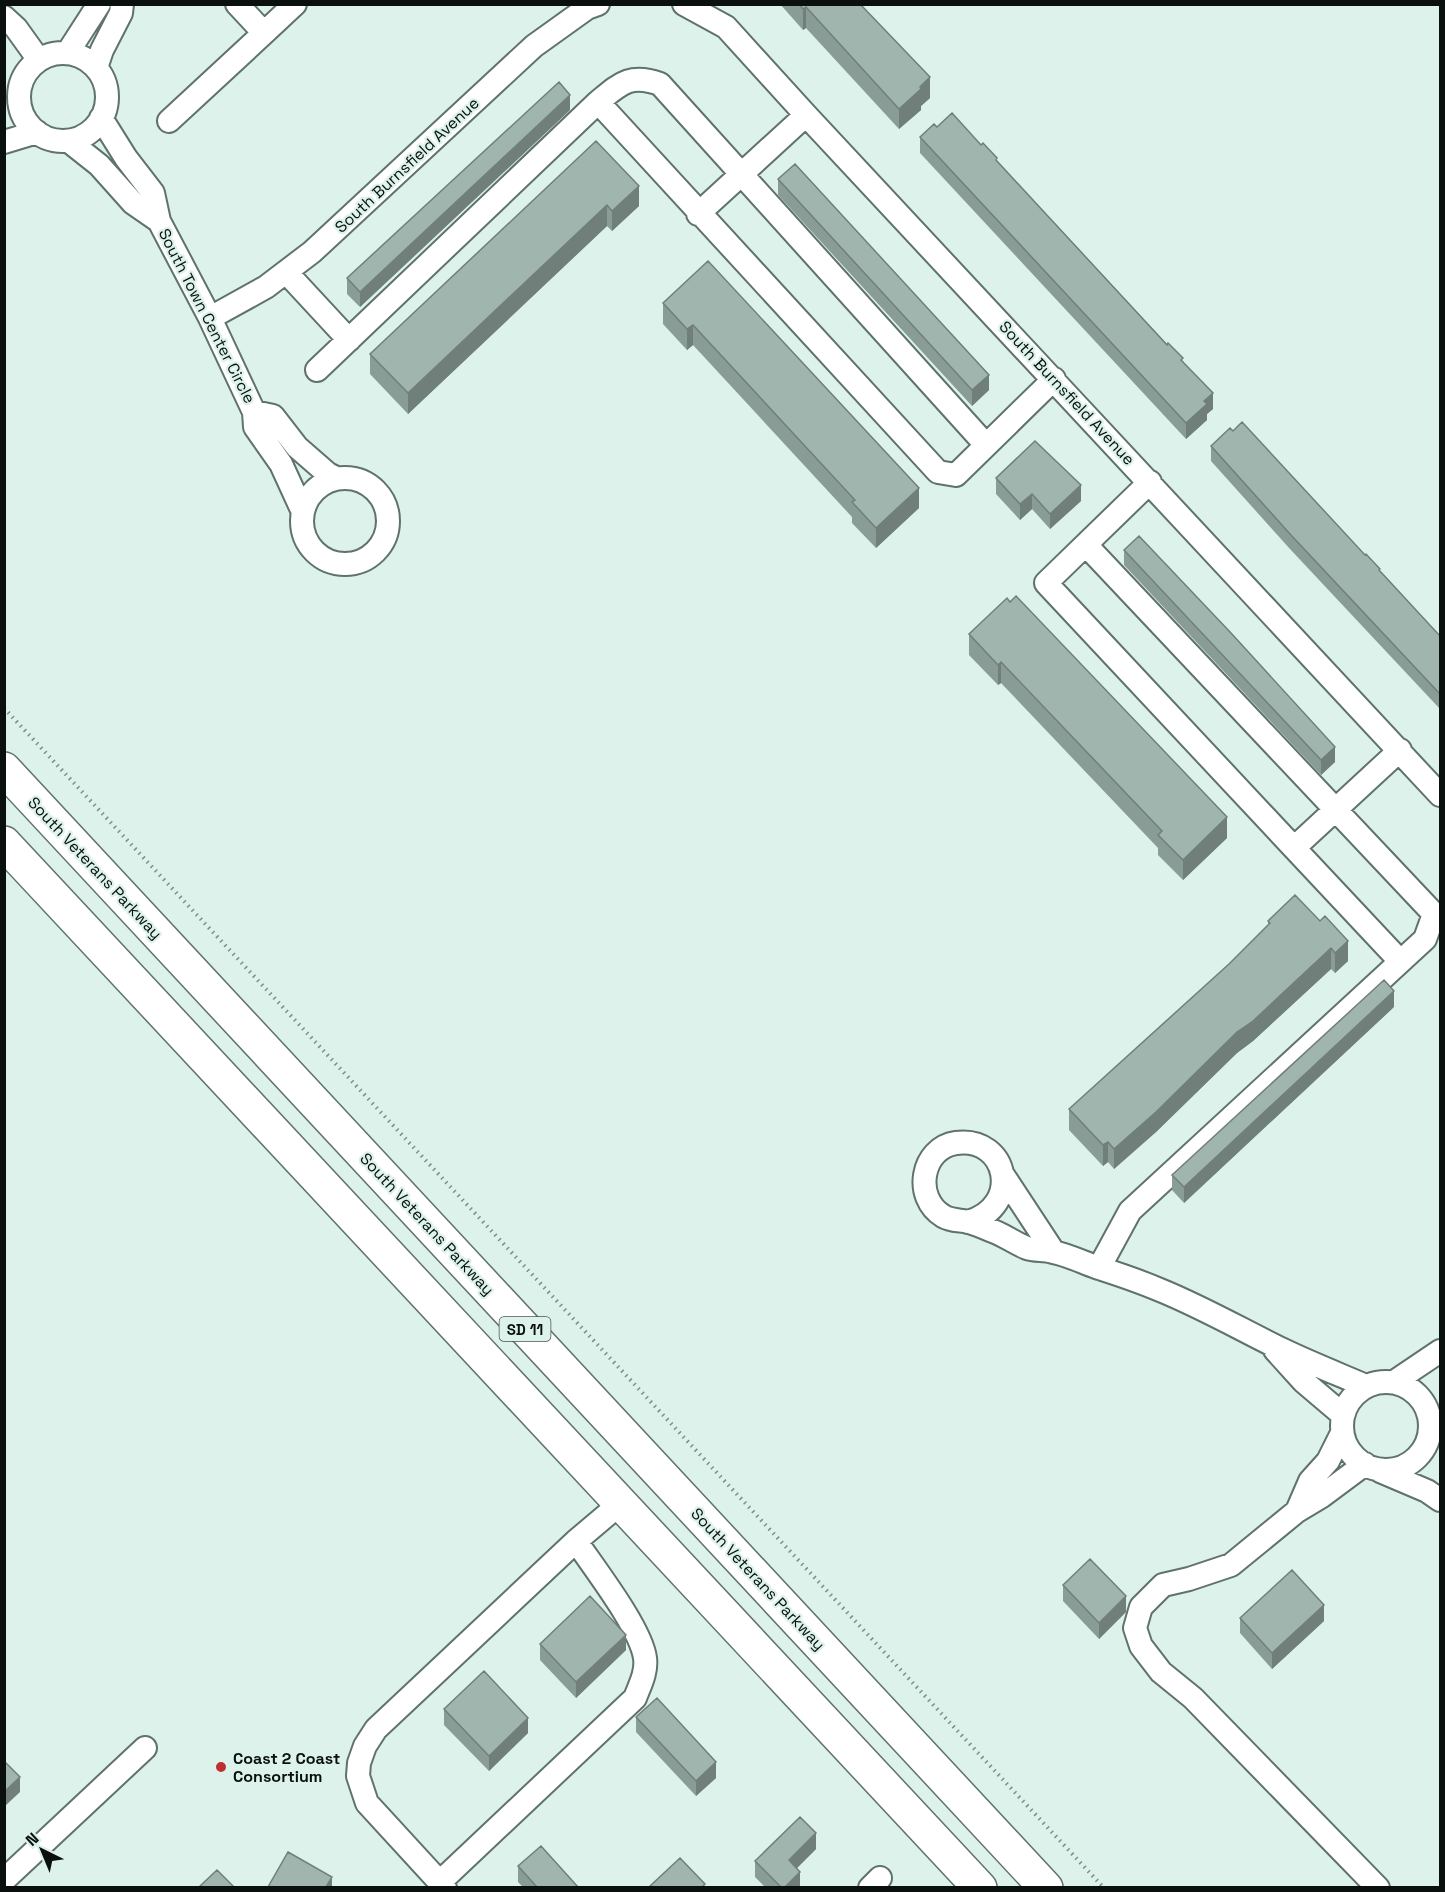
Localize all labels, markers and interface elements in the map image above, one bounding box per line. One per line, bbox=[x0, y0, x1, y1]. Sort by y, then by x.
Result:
street label: South Burnsfield Avenue bbox=[330, 93, 484, 237]
street label: South Town Center Circle bbox=[154, 225, 260, 407]
street label: South Burnsfield Avenue bbox=[995, 316, 1139, 470]
street label: South Veterans Parkway bbox=[23, 792, 167, 944]
street label: South Veterans Parkway bbox=[355, 1148, 499, 1300]
road number: SD 11 bbox=[500, 1317, 550, 1341]
street label: South Veterans Parkway bbox=[686, 1503, 830, 1655]
place label: Coast 2 Coast Consortium bbox=[233, 1748, 340, 1787]
marker: Coast 2 Coast Consortium bbox=[214, 1760, 228, 1774]
north arrow bbox=[12, 1820, 72, 1880]
text: N bbox=[21, 1828, 43, 1851]

